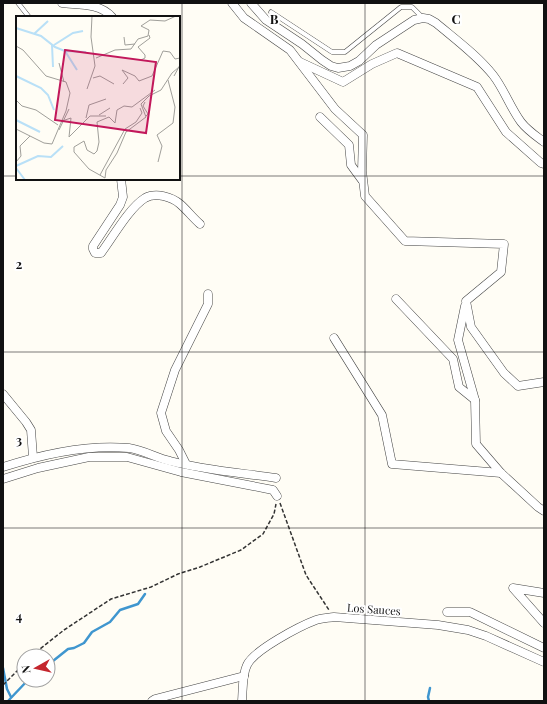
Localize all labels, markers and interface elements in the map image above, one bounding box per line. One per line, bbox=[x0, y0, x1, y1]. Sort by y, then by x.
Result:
text: B bbox=[270, 10, 279, 27]
text: C bbox=[451, 10, 461, 27]
inset map bbox=[16, 16, 180, 180]
text: 2 bbox=[16, 255, 23, 272]
text: 3 bbox=[16, 431, 22, 448]
street label: Los Sauces bbox=[347, 600, 401, 618]
text: 4 bbox=[16, 607, 23, 624]
north arrow bbox=[16, 648, 56, 688]
text: N bbox=[18, 664, 34, 674]

